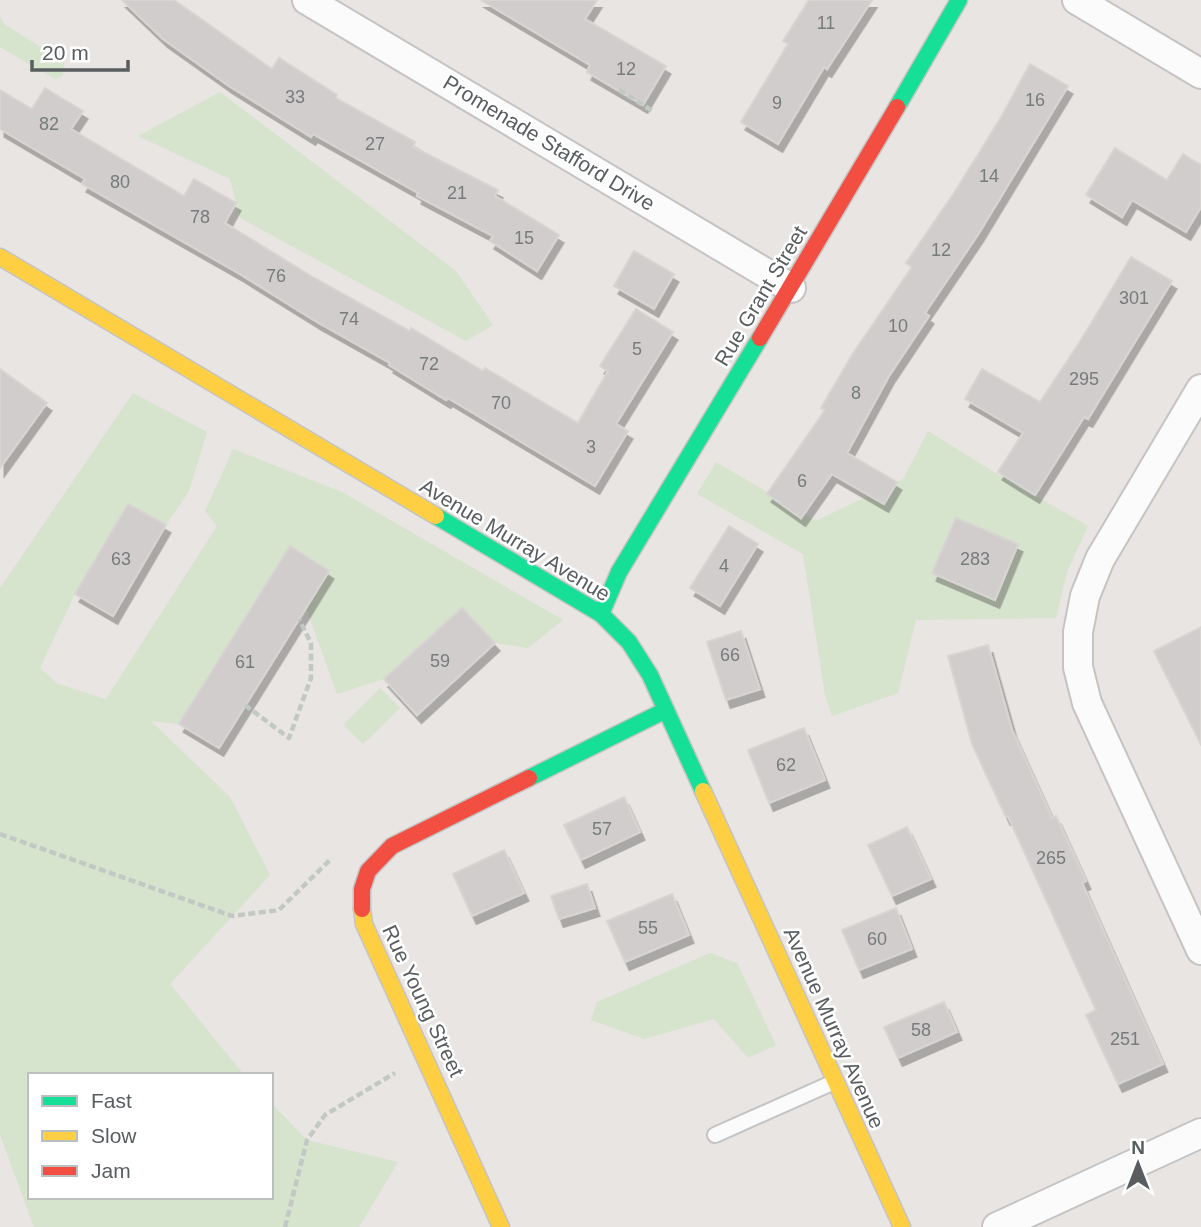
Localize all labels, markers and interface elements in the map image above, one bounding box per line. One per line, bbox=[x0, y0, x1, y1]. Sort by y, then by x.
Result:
house number: 11 bbox=[817, 13, 835, 33]
scale bar bbox=[32, 28, 128, 72]
text: 20 m bbox=[42, 41, 89, 64]
house number: 12 bbox=[616, 59, 636, 79]
street label: Promenade Stafford Drive bbox=[439, 70, 659, 215]
house number: 33 bbox=[285, 87, 305, 107]
house number: 16 bbox=[1025, 90, 1045, 110]
house number: 9 bbox=[772, 93, 782, 113]
house number: 82 bbox=[39, 114, 59, 134]
house number: 27 bbox=[365, 134, 385, 154]
house number: 14 bbox=[979, 166, 999, 186]
house number: 80 bbox=[110, 172, 130, 192]
house number: 21 bbox=[447, 183, 467, 203]
house number: 78 bbox=[190, 207, 210, 227]
street label: Rue Grant Street bbox=[710, 222, 811, 370]
house number: 15 bbox=[514, 228, 534, 248]
house number: 12 bbox=[931, 240, 951, 260]
house number: 76 bbox=[266, 266, 286, 286]
house number: 301 bbox=[1119, 288, 1149, 308]
house number: 74 bbox=[339, 309, 359, 329]
house number: 10 bbox=[888, 316, 908, 336]
house number: 5 bbox=[632, 339, 642, 359]
house number: 72 bbox=[419, 354, 439, 374]
house number: 295 bbox=[1069, 369, 1099, 389]
house number: 8 bbox=[851, 383, 861, 403]
house number: 70 bbox=[491, 393, 511, 413]
house number: 3 bbox=[586, 437, 596, 457]
house number: 6 bbox=[797, 471, 807, 491]
street label: Avenue Murray Avenue bbox=[416, 474, 614, 605]
house number: 63 bbox=[111, 549, 131, 569]
house number: 283 bbox=[960, 549, 990, 569]
house number: 4 bbox=[719, 556, 729, 576]
house number: 66 bbox=[720, 645, 740, 665]
house number: 59 bbox=[430, 651, 450, 671]
house number: 61 bbox=[235, 652, 255, 672]
house number: 62 bbox=[776, 755, 796, 775]
house number: 57 bbox=[592, 819, 612, 839]
house number: 265 bbox=[1036, 848, 1066, 868]
house number: 55 bbox=[638, 918, 658, 938]
street label: Rue Young Street bbox=[378, 921, 469, 1080]
street label: Avenue Murray Avenue bbox=[780, 924, 889, 1132]
house number: 60 bbox=[867, 929, 887, 949]
house number: 58 bbox=[911, 1020, 931, 1040]
house number: 251 bbox=[1110, 1029, 1140, 1049]
legend bbox=[28, 1073, 273, 1199]
text: Fast bbox=[91, 1089, 132, 1112]
text: Slow bbox=[91, 1124, 137, 1147]
north arrow bbox=[1103, 1129, 1173, 1199]
text: N bbox=[1131, 1137, 1145, 1158]
text: Jam bbox=[91, 1159, 131, 1182]

